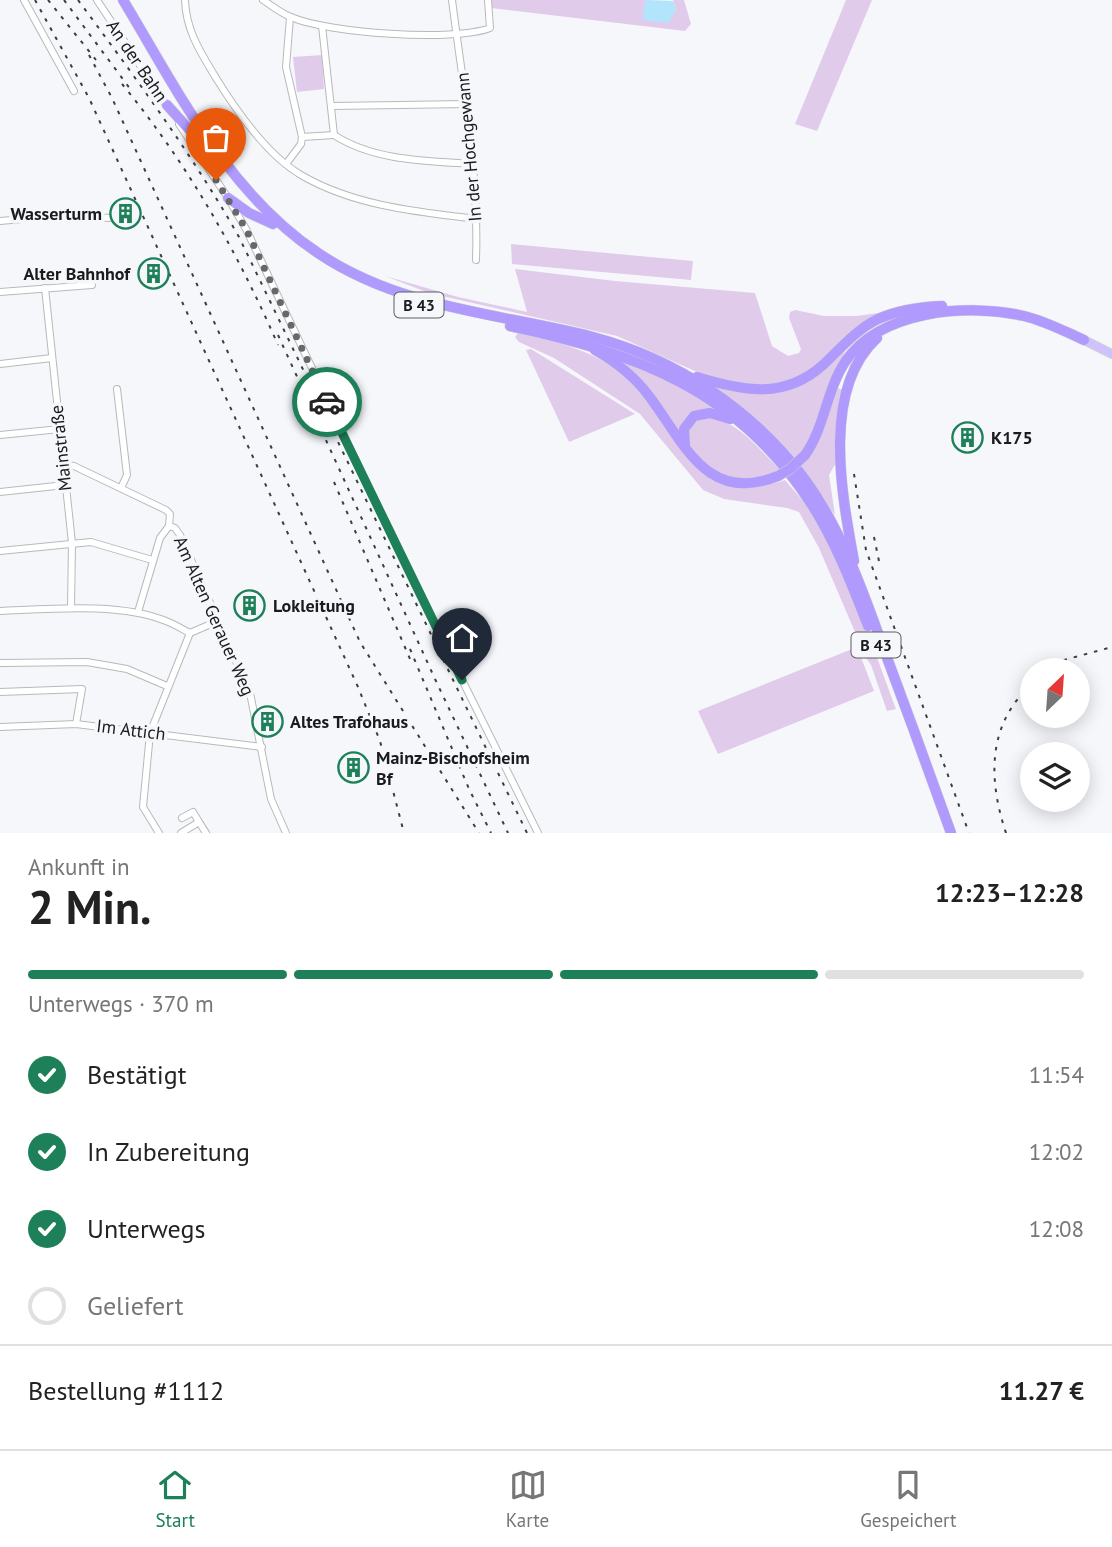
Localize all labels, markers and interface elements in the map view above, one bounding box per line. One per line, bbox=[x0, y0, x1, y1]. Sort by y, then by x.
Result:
street label: An der Bahn bbox=[102, 15, 173, 106]
street label: In der Hochgewann bbox=[451, 71, 486, 223]
pin bbox=[186, 108, 246, 180]
icon: bag bbox=[197, 119, 235, 157]
building icon: Wasserturm bbox=[108, 197, 142, 231]
place label: Wasserturm bbox=[10, 202, 102, 225]
building icon: Alter Bahnhof bbox=[136, 257, 170, 291]
place label: Alter Bahnhof bbox=[23, 262, 131, 285]
road number: B 43 bbox=[394, 292, 444, 318]
courier bbox=[292, 367, 362, 437]
icon: car bbox=[308, 383, 346, 421]
street label: Mainstraße bbox=[45, 404, 76, 492]
building icon: K175 bbox=[951, 421, 985, 455]
place label: K175 bbox=[991, 426, 1033, 449]
street label: Am Alten Gerauer Weg bbox=[169, 532, 260, 699]
building icon: Lokleitung bbox=[233, 589, 267, 623]
place label: Lokleitung bbox=[273, 594, 355, 617]
pin bbox=[432, 608, 492, 680]
icon: home bbox=[443, 619, 481, 657]
road number: B 43 bbox=[852, 632, 900, 658]
north arrow bbox=[1020, 658, 1090, 728]
map controls bbox=[1020, 658, 1090, 812]
building icon: Altes Trafohaus bbox=[250, 705, 284, 739]
place label: Altes Trafohaus bbox=[290, 710, 408, 733]
street label: Im Attich bbox=[95, 714, 167, 745]
button: layers bbox=[1020, 742, 1090, 812]
place label: Mainz-Bischofsheim Bf bbox=[376, 746, 530, 790]
building icon: Mainz-Bischofsheim Bf bbox=[336, 751, 370, 785]
text: Ankunft in bbox=[28, 852, 130, 881]
text: 12:23–12:28 bbox=[935, 876, 1084, 909]
text: 2 Min. bbox=[28, 877, 151, 937]
text: Unterwegs · 370 m bbox=[28, 989, 214, 1018]
icon: check bbox=[28, 1056, 66, 1094]
text: Bestätigt bbox=[87, 1058, 187, 1091]
text: 11:54 bbox=[1029, 1060, 1084, 1089]
icon: check bbox=[28, 1133, 66, 1171]
text: In Zubereitung bbox=[87, 1135, 250, 1168]
text: 12:02 bbox=[1029, 1137, 1084, 1166]
icon: check bbox=[28, 1210, 66, 1248]
text: Unterwegs bbox=[87, 1212, 205, 1245]
text: 12:08 bbox=[1029, 1214, 1084, 1243]
text: Geliefert bbox=[87, 1289, 184, 1322]
text: Bestellung #1112 bbox=[28, 1374, 224, 1407]
text: 11.27 € bbox=[999, 1374, 1084, 1407]
tab: Start bbox=[155, 1466, 195, 1532]
tab: Karte bbox=[506, 1466, 549, 1532]
tab: Gespeichert bbox=[860, 1466, 957, 1532]

